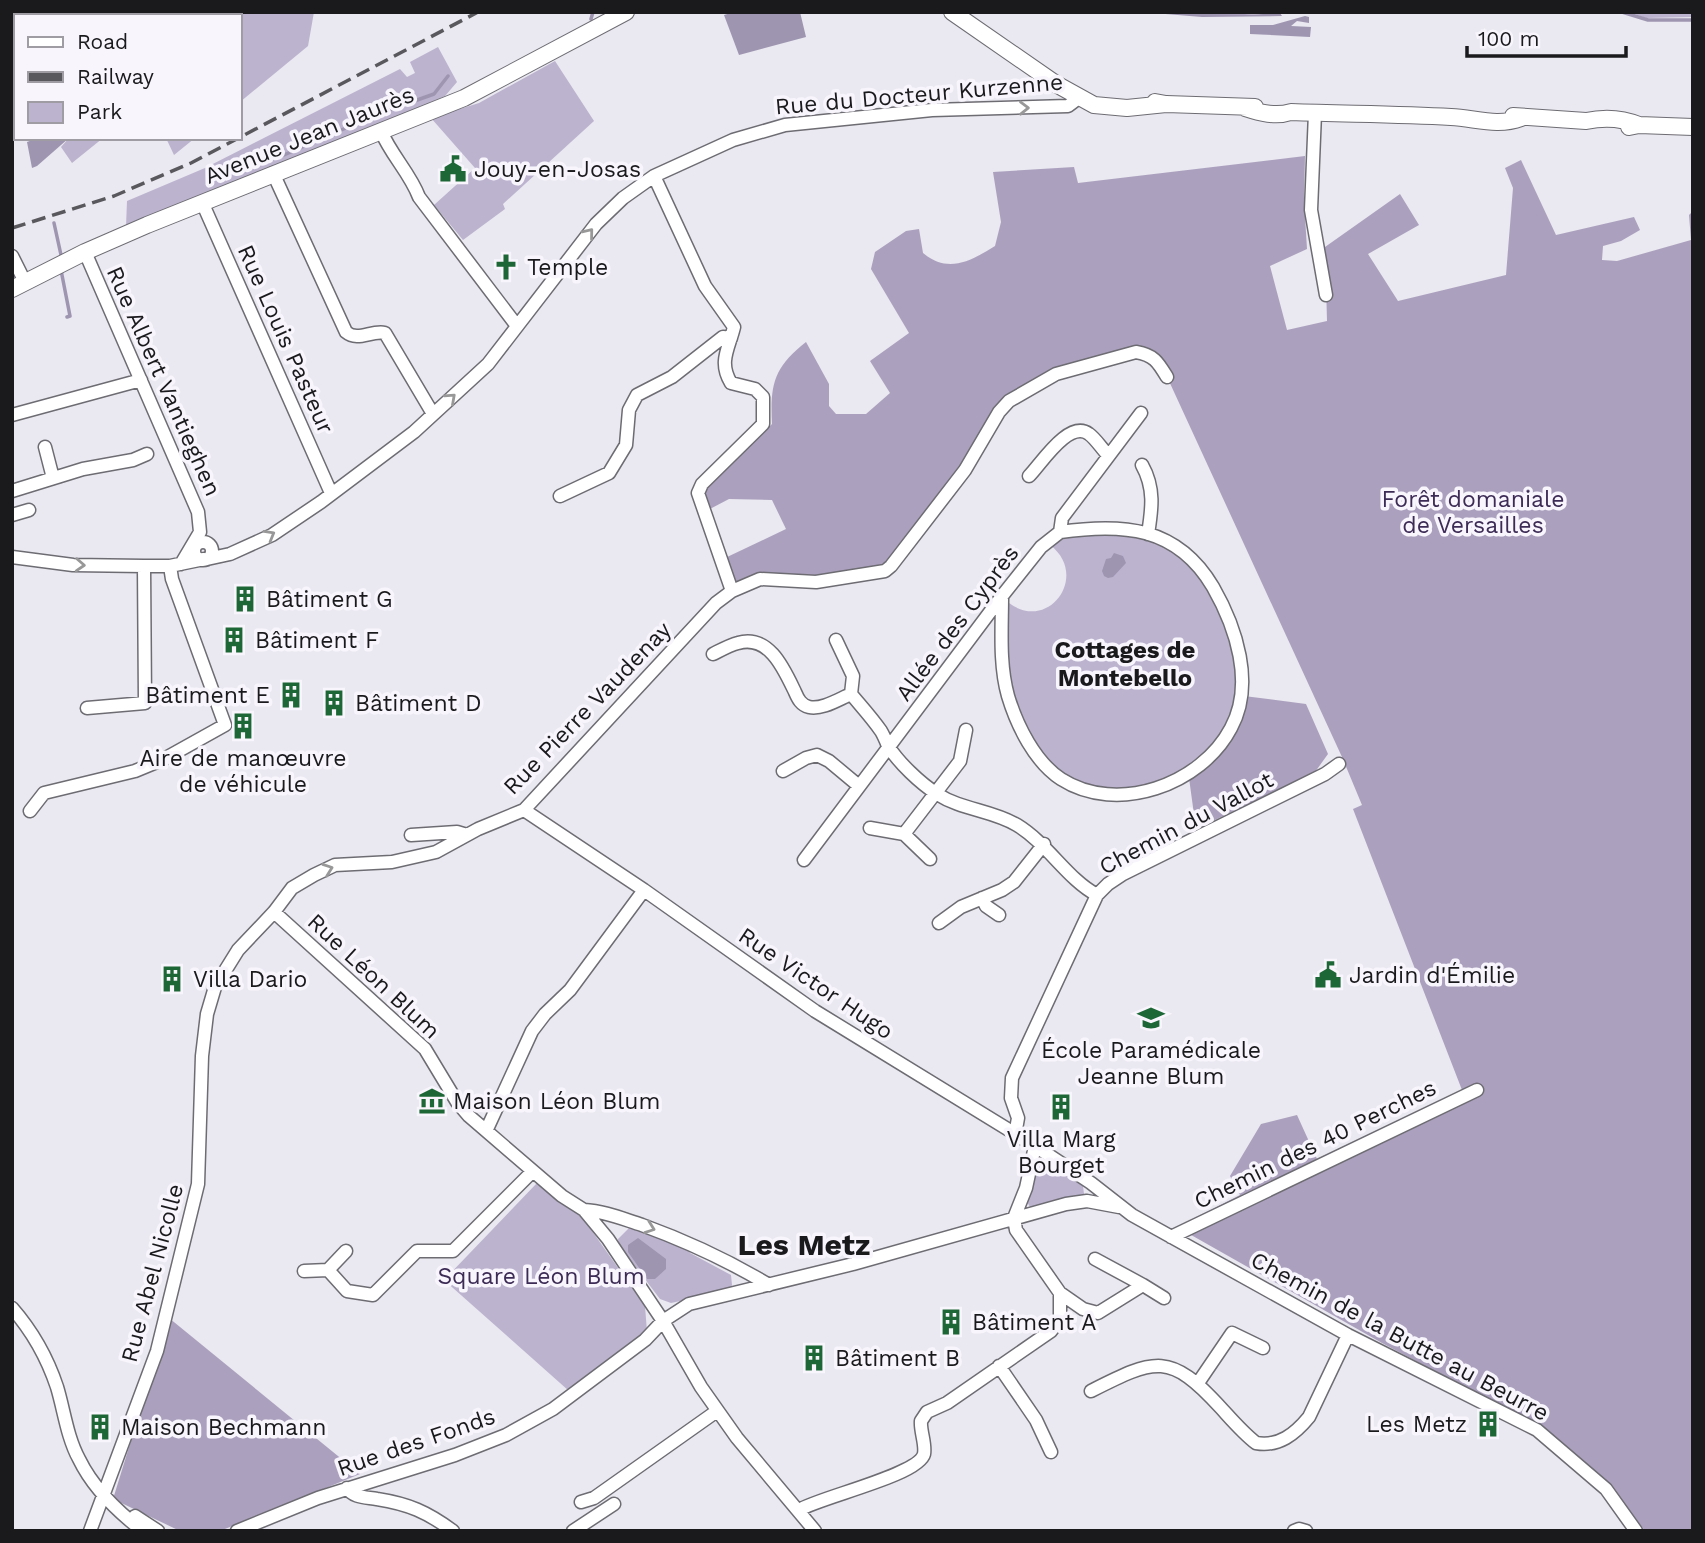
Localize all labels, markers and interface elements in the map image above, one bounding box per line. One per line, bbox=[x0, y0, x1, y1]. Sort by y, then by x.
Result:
legend bbox=[14, 14, 242, 140]
scale bar bbox=[1467, 14, 1626, 58]
text: 100 m bbox=[1478, 26, 1540, 51]
text: Road bbox=[77, 29, 128, 54]
text: Railway bbox=[77, 64, 154, 89]
street label: Rue du Docteur Kurzenne bbox=[774, 68, 1064, 121]
street label: Avenue Jean Jaurès bbox=[201, 81, 418, 190]
text: Park bbox=[77, 99, 122, 124]
one-way arrow bbox=[1019, 100, 1030, 116]
public building icon: Jouy-en-Josas bbox=[438, 154, 468, 184]
place label: Jouy-en-Josas bbox=[474, 156, 641, 183]
one-way arrow bbox=[580, 228, 593, 241]
street label: Rue Louis Pasteur bbox=[232, 241, 339, 438]
church icon: Temple bbox=[491, 252, 521, 282]
place label: Temple bbox=[527, 254, 608, 281]
street label: Rue Albert Vantieghen bbox=[101, 262, 226, 500]
one-way arrow bbox=[443, 394, 456, 406]
park label: Forêt domaniale de Versailles bbox=[1382, 486, 1564, 539]
one-way arrow bbox=[263, 530, 276, 543]
street label: Allée des Cyprès bbox=[890, 540, 1025, 706]
one-way arrow bbox=[75, 557, 86, 572]
building icon: Bâtiment G bbox=[230, 584, 260, 614]
place label: Bâtiment G bbox=[266, 586, 393, 613]
street label: Rue Pierre Vaudenay bbox=[498, 616, 677, 800]
building icon: Bâtiment F bbox=[219, 625, 249, 655]
place label: Bâtiment F bbox=[255, 627, 379, 654]
district label: Cottages de Montebello bbox=[1055, 636, 1196, 692]
building icon: Bâtiment E bbox=[276, 680, 306, 710]
place label: Bâtiment E bbox=[145, 682, 270, 709]
building icon: Bâtiment D bbox=[319, 688, 349, 718]
place label: Bâtiment D bbox=[355, 690, 482, 717]
building icon: Aire de manœuvre de véhicule bbox=[228, 711, 258, 741]
place label: Aire de manœuvre de véhicule bbox=[139, 745, 347, 798]
street label: Chemin du Vallot bbox=[1095, 766, 1278, 881]
one-way arrow bbox=[322, 863, 334, 877]
street label: Rue Léon Blum bbox=[302, 908, 445, 1045]
street label: Rue Victor Hugo bbox=[733, 922, 898, 1045]
public building icon: Jardin d'Émilie bbox=[1313, 960, 1343, 990]
place label: Jardin d'Émilie bbox=[1349, 962, 1515, 989]
building icon: Villa Dario bbox=[157, 964, 187, 994]
place label: Villa Dario bbox=[193, 966, 307, 993]
school or university icon: École Paramédicale Jeanne Blum bbox=[1136, 1003, 1166, 1033]
place label: École Paramédicale Jeanne Blum bbox=[1041, 1037, 1261, 1090]
street label: Chemin des 40 Perches bbox=[1190, 1074, 1441, 1215]
museum icon: Maison Léon Blum bbox=[417, 1086, 447, 1116]
place label: Maison Léon Blum bbox=[453, 1088, 660, 1115]
building icon: Villa Marg Bourget bbox=[1046, 1092, 1076, 1122]
place label: Villa Marg Bourget bbox=[1007, 1126, 1116, 1179]
street label: Rue Abel Nicolle bbox=[116, 1181, 189, 1365]
one-way arrow bbox=[643, 1220, 655, 1234]
district label: Les Metz bbox=[738, 1227, 870, 1262]
street label: Chemin de la Butte au Beurre bbox=[1246, 1246, 1553, 1427]
park label: Square Léon Blum bbox=[437, 1263, 645, 1290]
building icon: Bâtiment A bbox=[936, 1307, 966, 1337]
place label: Bâtiment A bbox=[972, 1309, 1096, 1336]
building icon: Bâtiment B bbox=[799, 1343, 829, 1373]
place label: Bâtiment B bbox=[835, 1345, 960, 1372]
street label: Rue des Fonds bbox=[334, 1403, 499, 1482]
building icon: Les Metz bbox=[1473, 1409, 1503, 1439]
place label: Les Metz bbox=[1366, 1411, 1467, 1438]
building icon: Maison Bechmann bbox=[85, 1412, 115, 1442]
place label: Maison Bechmann bbox=[121, 1414, 326, 1441]

